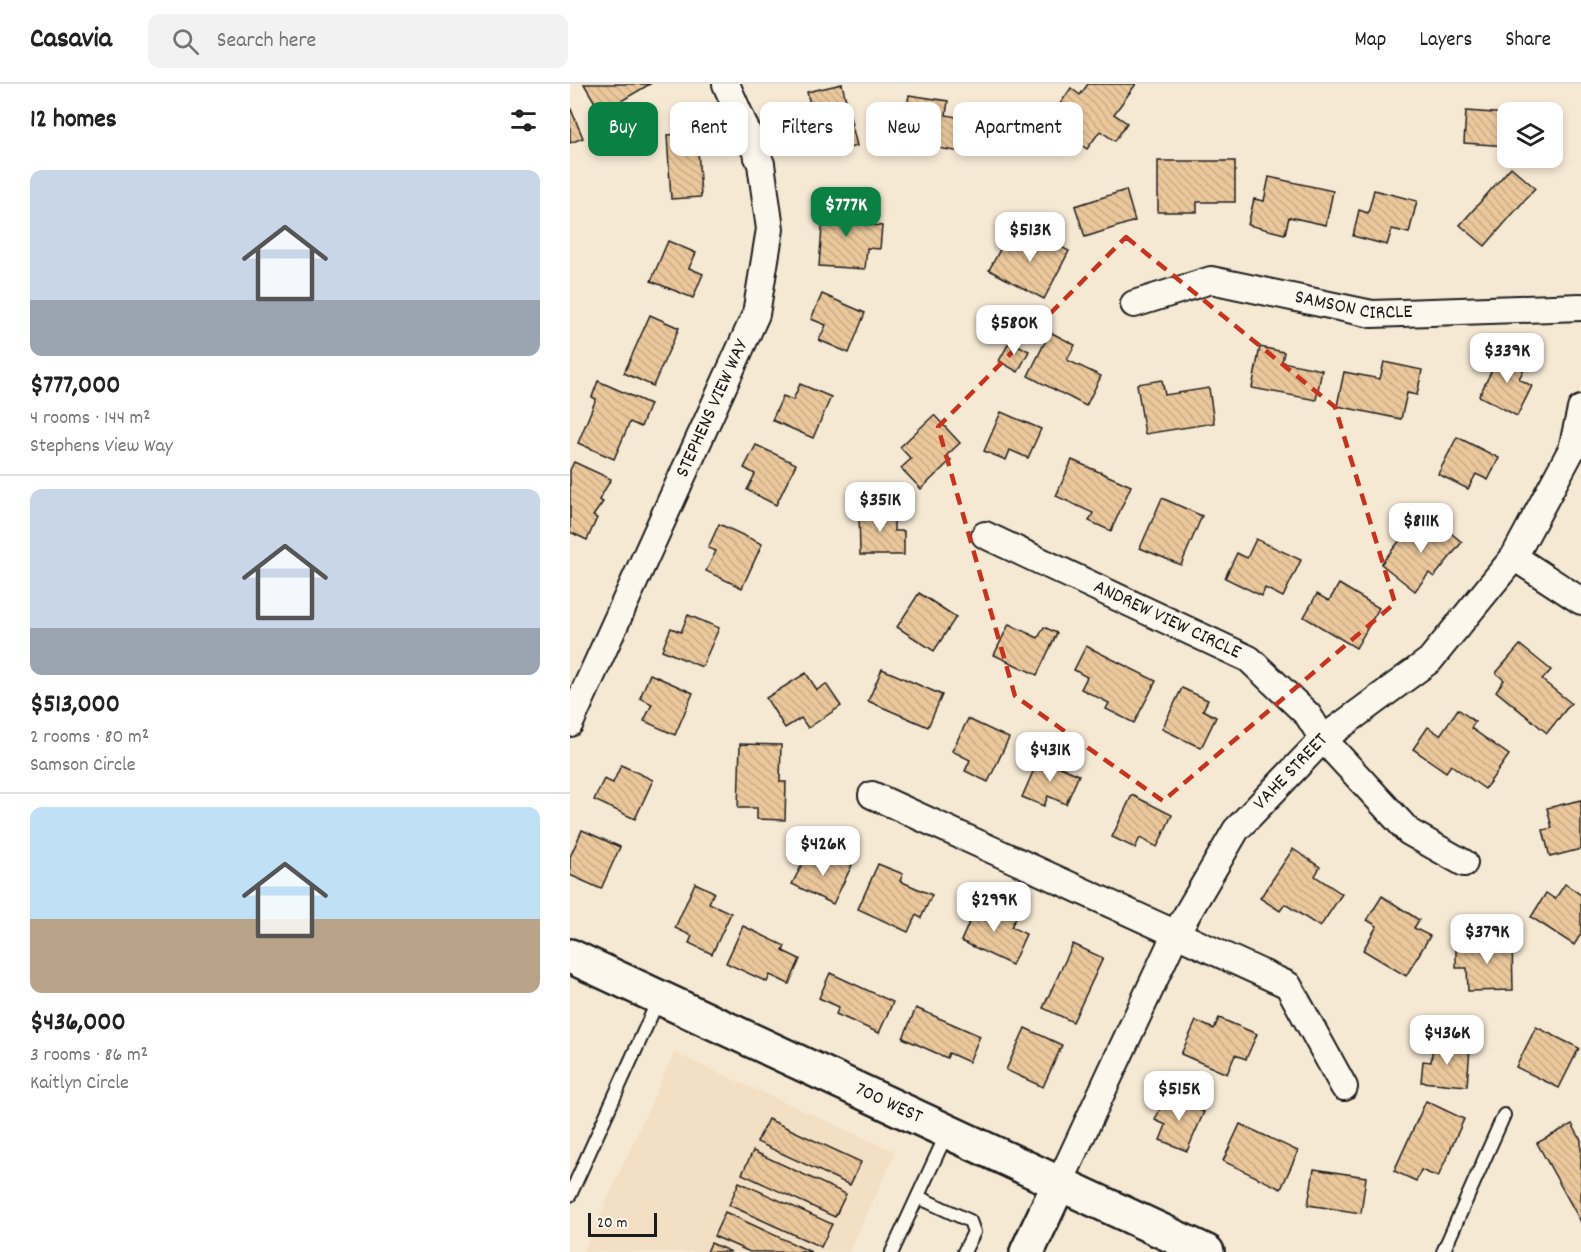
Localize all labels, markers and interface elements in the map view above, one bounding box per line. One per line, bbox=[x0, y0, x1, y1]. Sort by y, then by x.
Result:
search box bbox=[148, 14, 568, 68]
text: Casavia bbox=[30, 21, 112, 61]
icon: search bbox=[169, 25, 202, 58]
text: Search here bbox=[217, 26, 316, 57]
text: Map bbox=[1355, 26, 1386, 56]
text: Layers bbox=[1419, 26, 1472, 56]
text: Share bbox=[1505, 26, 1551, 56]
text: 12 homes bbox=[30, 102, 117, 139]
chip: Buy bbox=[588, 102, 658, 156]
chip: Rent bbox=[670, 102, 748, 156]
chip: Filters bbox=[760, 102, 854, 156]
chip: New bbox=[866, 102, 941, 156]
chip: Apartment bbox=[953, 102, 1083, 156]
map controls bbox=[1497, 102, 1563, 168]
button: layers bbox=[1497, 102, 1563, 168]
icon: filters bbox=[507, 104, 540, 137]
pin: $777K bbox=[804, 187, 888, 238]
text: $777K bbox=[825, 192, 867, 220]
icon: home bbox=[231, 209, 339, 317]
pin: $513K bbox=[988, 212, 1072, 263]
text: $513K bbox=[1009, 217, 1051, 245]
street label: SAMSON CIRCLE bbox=[1292, 284, 1413, 328]
pin: $580K bbox=[972, 305, 1056, 356]
text: $580K bbox=[990, 310, 1038, 338]
pin: $339K bbox=[1465, 333, 1549, 384]
street label: STEPHENS VIEW WAY bbox=[669, 335, 757, 482]
text: $339K bbox=[1484, 338, 1530, 366]
text: $777,000 bbox=[30, 368, 121, 405]
text: 4 rooms · 144 m² bbox=[30, 405, 151, 433]
text: Stephens View Way bbox=[30, 433, 173, 461]
pin: $351K bbox=[838, 482, 922, 533]
text: $351K bbox=[859, 487, 901, 515]
pin: $811K bbox=[1379, 503, 1463, 554]
text: $811K bbox=[1403, 508, 1439, 536]
icon: home bbox=[231, 528, 339, 636]
street label: ANDREW VIEW CIRCLE bbox=[1089, 574, 1245, 667]
text: $513,000 bbox=[30, 687, 120, 724]
text: 2 rooms · 80 m² bbox=[30, 724, 149, 752]
street label: VAHE STREET bbox=[1247, 727, 1335, 817]
pin: $431K bbox=[1008, 732, 1092, 783]
text: $431K bbox=[1030, 737, 1070, 765]
text: Samson Circle bbox=[30, 752, 136, 780]
pin: $426K bbox=[781, 826, 865, 877]
text: $426K bbox=[800, 831, 846, 859]
icon: home bbox=[231, 846, 339, 954]
pin: $299K bbox=[952, 882, 1036, 933]
text: $299K bbox=[971, 887, 1017, 915]
pin: $379K bbox=[1445, 914, 1529, 965]
text: $379K bbox=[1464, 919, 1510, 947]
text: $436,000 bbox=[30, 1005, 126, 1042]
pin: $436K bbox=[1405, 1015, 1489, 1066]
text: $436K bbox=[1424, 1020, 1470, 1048]
text: 3 rooms · 86 m² bbox=[30, 1042, 148, 1070]
text: Kaitlyn Circle bbox=[30, 1070, 129, 1098]
pin: $515K bbox=[1137, 1071, 1221, 1122]
street label: 700 WEST bbox=[850, 1076, 927, 1132]
text: $515K bbox=[1158, 1076, 1200, 1104]
scale bar bbox=[588, 1210, 657, 1238]
text: 20 m bbox=[597, 1212, 627, 1235]

